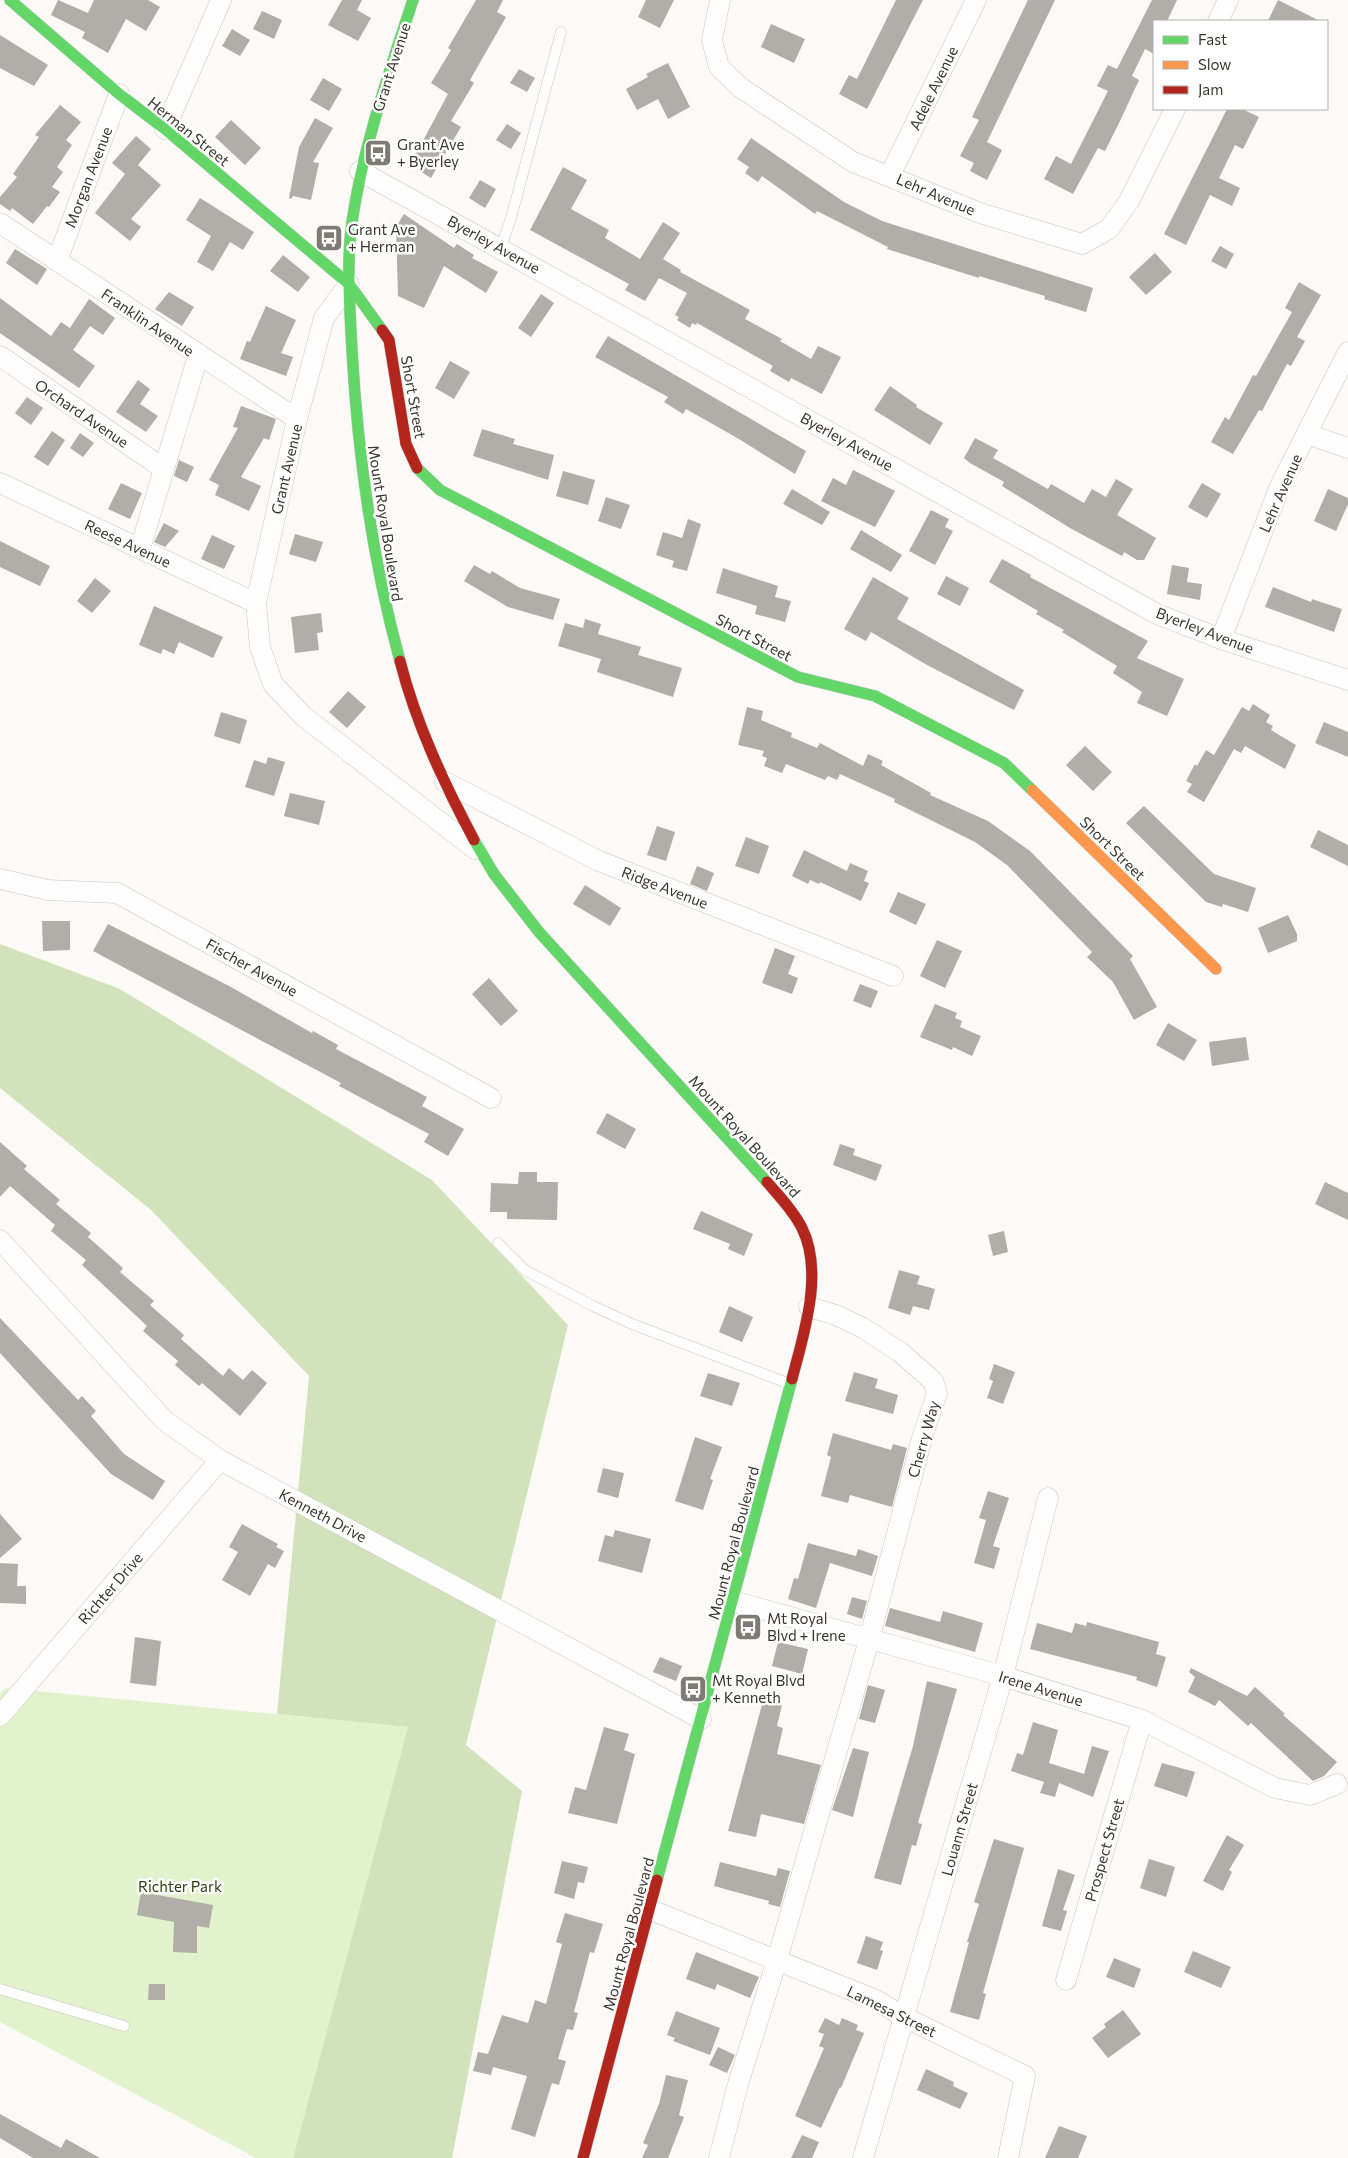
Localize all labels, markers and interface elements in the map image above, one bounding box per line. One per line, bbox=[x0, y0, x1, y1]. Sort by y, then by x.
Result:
street label: Grant Avenue bbox=[368, 20, 414, 114]
legend bbox=[1153, 20, 1328, 110]
text: Fast bbox=[1198, 30, 1227, 48]
street label: Adele Avenue bbox=[905, 43, 961, 133]
text: Slow bbox=[1198, 55, 1231, 73]
text: Jam bbox=[1198, 80, 1223, 98]
street label: Herman Street bbox=[144, 93, 234, 169]
street label: Morgan Avenue bbox=[60, 124, 116, 230]
place label: Grant Ave + Byerley bbox=[397, 135, 465, 170]
bus stop icon: Grant Ave + Byerley bbox=[363, 138, 393, 168]
street label: Lehr Avenue bbox=[894, 169, 978, 219]
street label: Byerley Avenue bbox=[445, 211, 544, 277]
place label: Grant Ave + Herman bbox=[348, 220, 416, 255]
bus stop icon: Grant Ave + Herman bbox=[314, 223, 344, 253]
street label: Franklin Avenue bbox=[98, 284, 198, 360]
street label: Short Street bbox=[398, 354, 430, 440]
street label: Orchard Avenue bbox=[32, 375, 132, 451]
street label: Byerley Avenue bbox=[798, 408, 897, 474]
street label: Grant Avenue bbox=[267, 422, 305, 516]
street label: Mount Royal Boulevard bbox=[365, 444, 407, 602]
street label: Lehr Avenue bbox=[1255, 451, 1305, 535]
street label: Reese Avenue bbox=[82, 515, 174, 571]
street label: Byerley Avenue bbox=[1154, 603, 1256, 657]
street label: Short Street bbox=[713, 609, 795, 665]
street label: Short Street bbox=[1077, 812, 1149, 884]
street label: Ridge Avenue bbox=[619, 862, 711, 912]
street label: Fischer Avenue bbox=[203, 934, 301, 1000]
street label: Mount Royal Boulevard bbox=[685, 1071, 805, 1201]
street label: Cherry Way bbox=[903, 1398, 943, 1480]
street label: Mount Royal Boulevard bbox=[704, 1464, 762, 1622]
street label: Kenneth Drive bbox=[276, 1484, 370, 1546]
street label: Richter Drive bbox=[74, 1548, 146, 1627]
place label: Mt Royal Blvd + Irene bbox=[767, 1609, 846, 1644]
bus stop icon: Mt Royal Blvd + Irene bbox=[733, 1612, 763, 1642]
street label: Irene Avenue bbox=[997, 1667, 1085, 1709]
place label: Mt Royal Blvd + Kenneth bbox=[712, 1671, 805, 1706]
bus stop icon: Mt Royal Blvd + Kenneth bbox=[678, 1674, 708, 1704]
street label: Louann Street bbox=[937, 1780, 981, 1878]
street label: Prospect Street bbox=[1081, 1796, 1127, 1904]
street label: Mount Royal Boulevard bbox=[599, 1855, 657, 2013]
park label: Richter Park bbox=[138, 1877, 222, 1895]
street label: Lamesa Street bbox=[844, 1982, 940, 2040]

